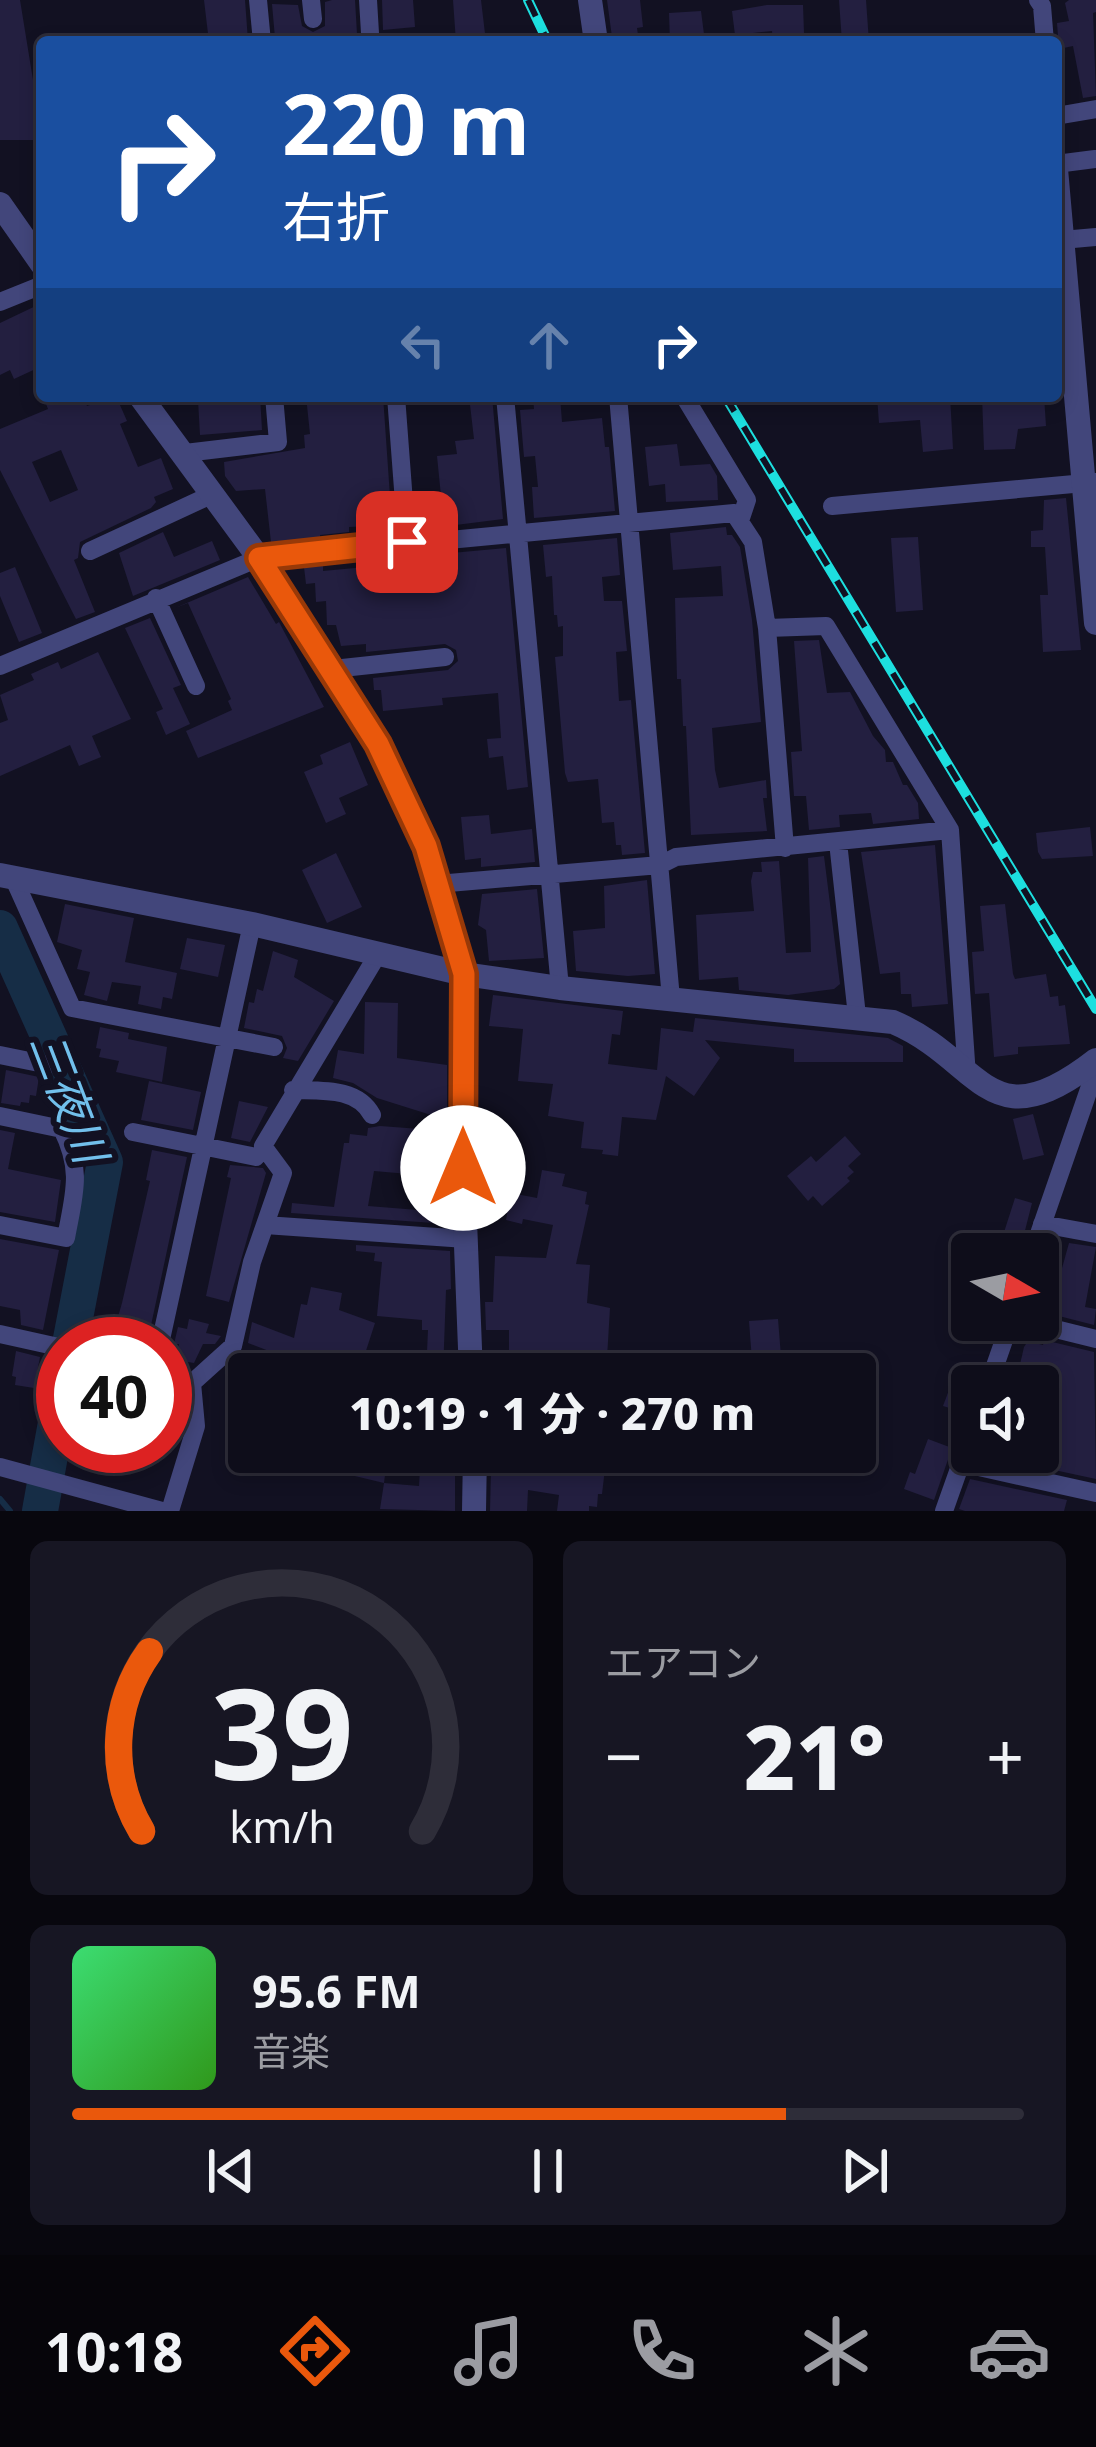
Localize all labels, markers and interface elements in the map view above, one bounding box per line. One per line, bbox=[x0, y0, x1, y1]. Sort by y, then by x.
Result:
text: 220 m bbox=[282, 65, 530, 180]
icon: right bbox=[84, 84, 240, 240]
text: 右折 bbox=[282, 179, 390, 253]
icon: left bbox=[390, 312, 456, 378]
icon: ahead bbox=[516, 312, 582, 378]
icon: right bbox=[642, 312, 708, 378]
pin bbox=[356, 491, 458, 593]
icon: arrive bbox=[374, 509, 440, 575]
water label: 三夜川 bbox=[17, 1023, 124, 1175]
position arrow bbox=[400, 1105, 526, 1231]
north arrow bbox=[951, 1233, 1059, 1341]
map controls bbox=[951, 1233, 1059, 1473]
speed limit sign: 40 bbox=[36, 1317, 192, 1473]
button: sound bbox=[951, 1365, 1059, 1473]
text: 10:19 · 1 分 · 270 m bbox=[349, 1382, 755, 1443]
text: エアコン bbox=[605, 1635, 761, 1688]
text: 39 bbox=[210, 1647, 353, 1817]
text: 21° bbox=[743, 1694, 886, 1816]
text: − bbox=[605, 1710, 643, 1800]
text: + bbox=[986, 1710, 1024, 1800]
text: km/h bbox=[229, 1797, 334, 1856]
text: 95.6 FM bbox=[252, 1960, 421, 2021]
text: 音楽 bbox=[252, 2024, 330, 2077]
icon: previous bbox=[198, 2138, 264, 2204]
icon: pause bbox=[515, 2138, 581, 2204]
icon: next bbox=[832, 2138, 898, 2204]
icon: directions bbox=[273, 2309, 357, 2393]
icon: music bbox=[447, 2309, 531, 2393]
icon: phone bbox=[620, 2309, 704, 2393]
icon: climate bbox=[794, 2309, 878, 2393]
icon: car bbox=[967, 2309, 1051, 2393]
text: 10:18 bbox=[45, 2314, 184, 2388]

